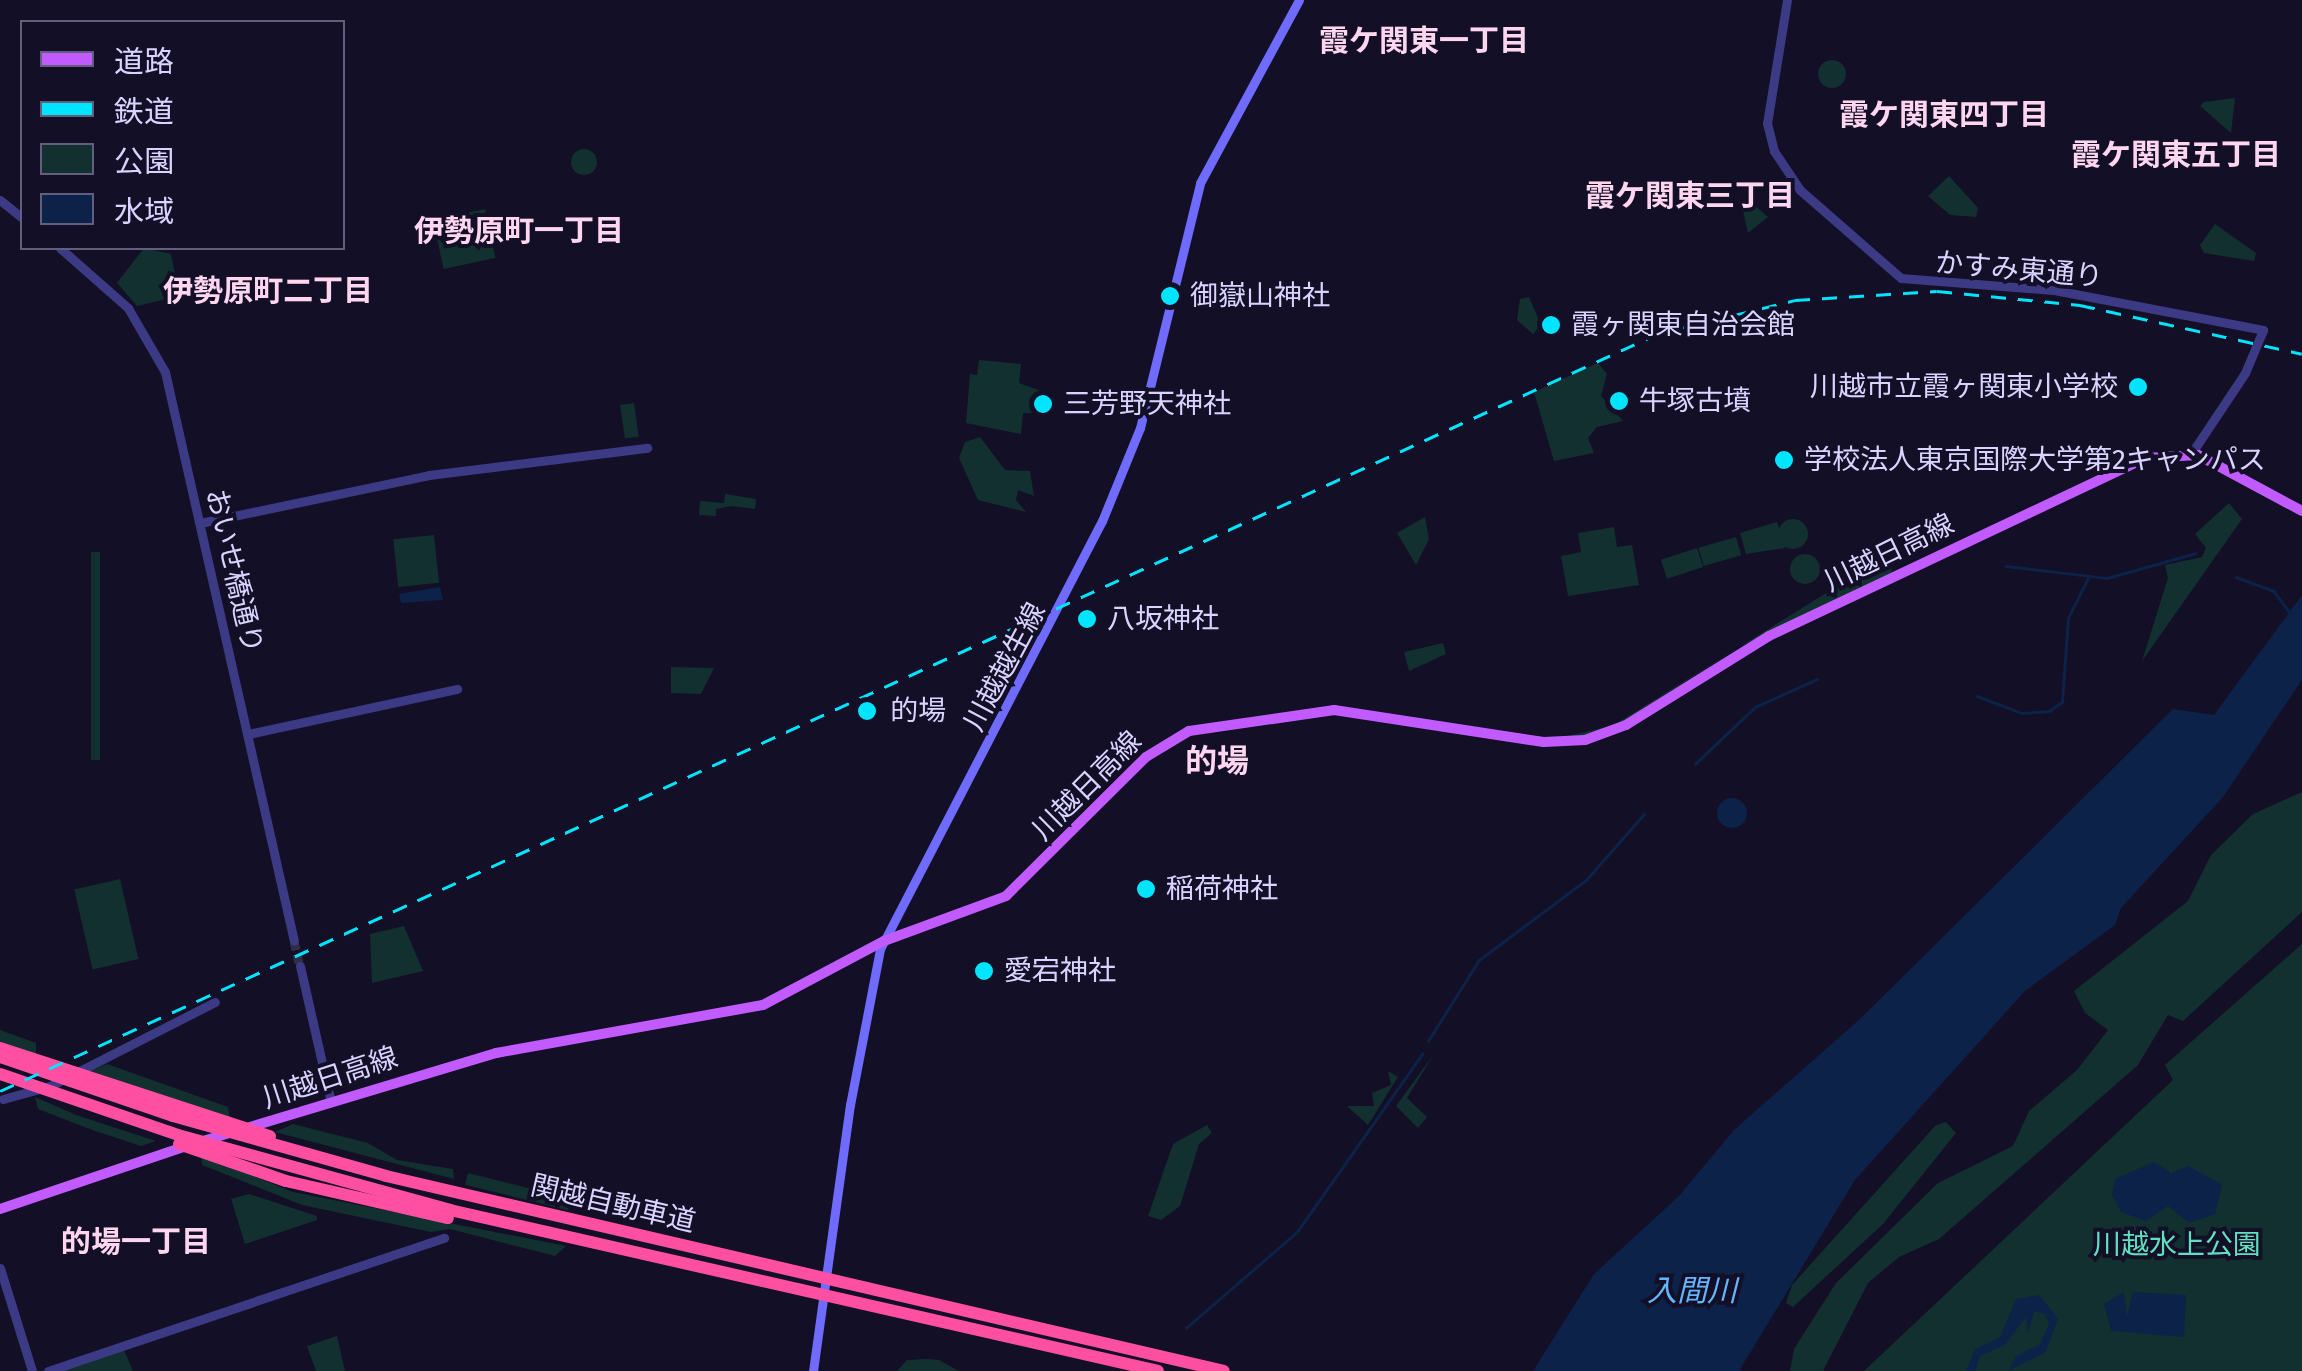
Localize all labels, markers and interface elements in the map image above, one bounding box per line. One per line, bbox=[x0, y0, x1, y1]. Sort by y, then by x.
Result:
legend bbox=[20, 20, 345, 250]
district label: 霞ケ関東一丁目 bbox=[1319, 23, 1529, 59]
text: 道路 bbox=[114, 44, 174, 80]
text: 鉄道 bbox=[114, 94, 174, 130]
district label: 霞ケ関東四丁目 bbox=[1839, 97, 2049, 133]
district label: 霞ケ関東五丁目 bbox=[2071, 137, 2281, 173]
text: 公園 bbox=[114, 144, 174, 180]
district label: 霞ケ関東三丁目 bbox=[1585, 178, 1795, 214]
text: 水域 bbox=[114, 194, 174, 230]
district label: 伊勢原町一丁目 bbox=[414, 213, 624, 249]
street label: かすみ東通り bbox=[1934, 246, 2104, 294]
district label: 伊勢原町二丁目 bbox=[163, 273, 373, 309]
place label: 御嶽山神社 bbox=[1190, 279, 1330, 313]
marker: 御嶽山神社 bbox=[1159, 285, 1181, 307]
place label: 霞ヶ関東自治会館 bbox=[1571, 308, 1795, 342]
marker: 霞ヶ関東自治会館 bbox=[1540, 314, 1562, 336]
place label: 川越市立霞ヶ関東小学校 bbox=[1810, 370, 2118, 404]
marker: 川越市立霞ヶ関東小学校 bbox=[2127, 376, 2149, 398]
place label: 牛塚古墳 bbox=[1639, 384, 1751, 418]
place label: 三芳野天神社 bbox=[1063, 387, 1231, 421]
marker: 牛塚古墳 bbox=[1608, 390, 1630, 412]
marker: 三芳野天神社 bbox=[1032, 393, 1054, 415]
place label: 学校法人東京国際大学第2キャンパス bbox=[1804, 443, 2266, 477]
marker: 学校法人東京国際大学第2キャンパス bbox=[1773, 449, 1795, 471]
street label: おいせ橋通り bbox=[199, 485, 269, 657]
street label: 川越日高線 bbox=[1819, 507, 1959, 599]
street label: 川越越生線 bbox=[957, 597, 1053, 737]
place label: 八坂神社 bbox=[1107, 602, 1219, 636]
marker: 八坂神社 bbox=[1076, 608, 1098, 630]
place label: 的場 bbox=[890, 694, 946, 728]
marker: 的場 bbox=[854, 698, 880, 724]
street label: 川越日高線 bbox=[1026, 725, 1148, 847]
district label: 的場 bbox=[1185, 742, 1249, 780]
place label: 稲荷神社 bbox=[1166, 872, 1278, 906]
marker: 稲荷神社 bbox=[1135, 878, 1157, 900]
place label: 愛宕神社 bbox=[1004, 954, 1116, 988]
marker: 愛宕神社 bbox=[973, 960, 995, 982]
street label: 川越日高線 bbox=[258, 1040, 402, 1116]
street label: 関越自動車道 bbox=[527, 1169, 699, 1239]
district label: 的場一丁目 bbox=[61, 1224, 211, 1260]
park label: 川越水上公園 bbox=[2093, 1228, 2261, 1262]
water label: 入間川 bbox=[1647, 1273, 1737, 1309]

